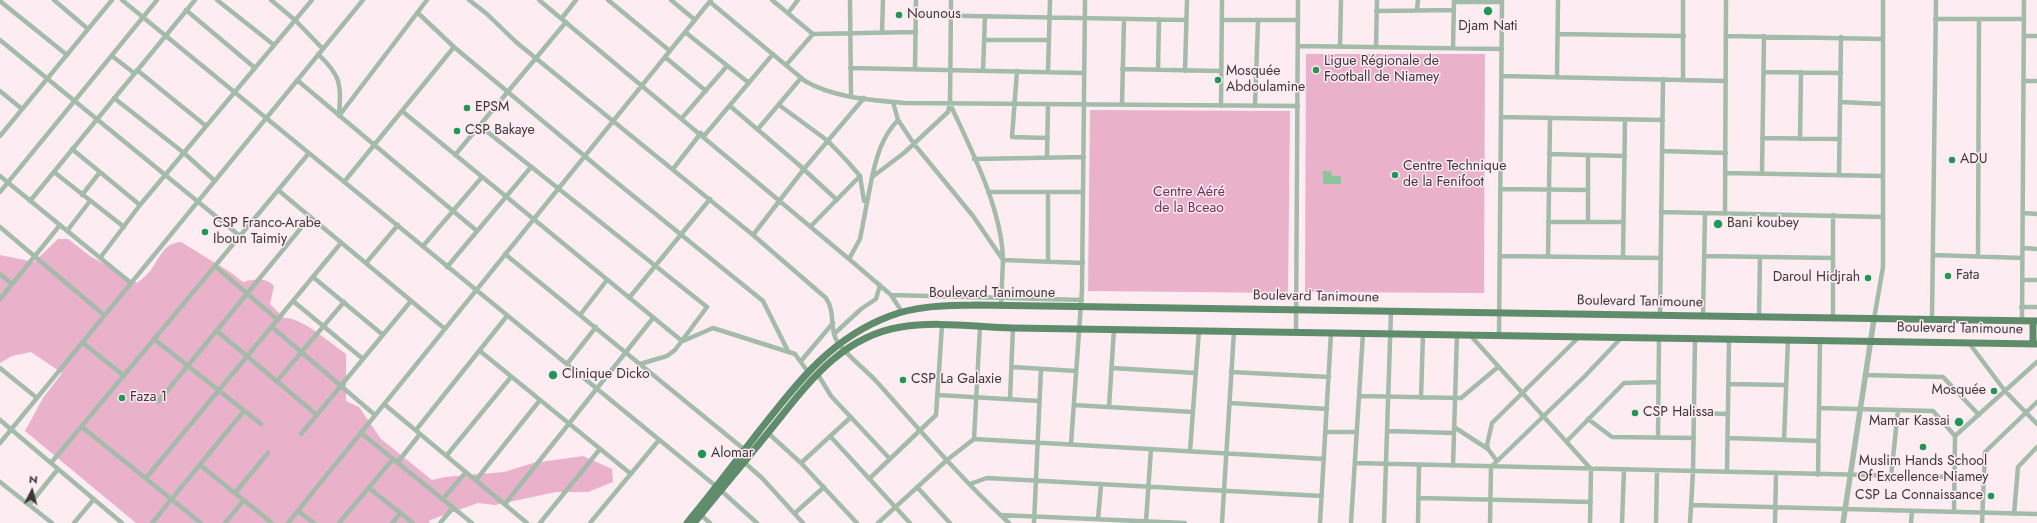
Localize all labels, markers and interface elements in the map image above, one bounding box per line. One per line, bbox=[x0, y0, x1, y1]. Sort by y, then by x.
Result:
marker: Djam Nati bbox=[1482, 5, 1494, 17]
place label: Nounous bbox=[907, 7, 961, 23]
marker: Nounous bbox=[894, 10, 904, 20]
place label: Djam Nati bbox=[1458, 19, 1518, 35]
place label: Ligue Régionale de Football de Niamey bbox=[1324, 54, 1439, 86]
place label: Mosquée Abdoulamine bbox=[1226, 64, 1305, 96]
marker: Ligue Régionale de Football de Niamey bbox=[1311, 65, 1321, 75]
marker: Mosquée Abdoulamine bbox=[1213, 75, 1223, 85]
place label: EPSM bbox=[475, 100, 509, 116]
marker: EPSM bbox=[462, 103, 472, 113]
place label: CSP Bakaye bbox=[465, 123, 535, 139]
marker: CSP Bakaye bbox=[452, 126, 462, 136]
place label: ADU bbox=[1960, 152, 1988, 168]
marker: ADU bbox=[1947, 155, 1957, 165]
place label: Centre Technique de la Fenifoot bbox=[1403, 159, 1506, 192]
marker: Centre Technique de la Fenifoot bbox=[1390, 170, 1400, 180]
park label: Centre Aéré de la Bceao bbox=[1153, 185, 1225, 218]
place label: CSP Franco-Arabe Iboun Taimiy bbox=[213, 216, 321, 248]
place label: Bani koubey bbox=[1727, 216, 1799, 232]
marker: Bani koubey bbox=[1712, 218, 1724, 230]
marker: CSP Franco-Arabe Iboun Taimiy bbox=[200, 227, 210, 237]
place label: Fata bbox=[1956, 268, 1979, 284]
place label: Daroul Hidjrah bbox=[1773, 270, 1860, 286]
marker: Fata bbox=[1943, 271, 1953, 281]
marker: Daroul Hidjrah bbox=[1863, 273, 1873, 283]
street label: Boulevard Tanimoune bbox=[929, 286, 1055, 302]
street label: Boulevard Tanimoune bbox=[1253, 287, 1379, 307]
street label: Boulevard Tanimoune bbox=[1577, 292, 1703, 312]
street label: Boulevard Tanimoune bbox=[1897, 319, 2023, 339]
place label: Clinique Dicko bbox=[562, 367, 650, 383]
marker: Clinique Dicko bbox=[547, 369, 559, 381]
place label: CSP La Galaxie bbox=[911, 372, 1002, 388]
marker: CSP La Galaxie bbox=[898, 375, 908, 385]
place label: Mosquée bbox=[1932, 383, 1986, 399]
marker: Mosquée bbox=[1989, 386, 1999, 396]
place label: Faza 1 bbox=[130, 390, 167, 406]
marker: Faza 1 bbox=[117, 393, 127, 403]
place label: CSP Halissa bbox=[1643, 405, 1714, 421]
marker: CSP Halissa bbox=[1630, 408, 1640, 418]
place label: Mamar Kassai bbox=[1869, 414, 1950, 430]
marker: Mamar Kassai bbox=[1953, 416, 1965, 428]
marker: Muslim Hands School Of Excellence Niamey bbox=[1918, 442, 1928, 452]
place label: Alomar bbox=[711, 446, 754, 462]
marker: Alomar bbox=[696, 448, 708, 460]
place label: Muslim Hands School Of Excellence Niamey bbox=[1858, 454, 1988, 486]
north arrow bbox=[12, 471, 52, 511]
text: N bbox=[28, 471, 38, 487]
place label: CSP La Connaissance bbox=[1855, 488, 1983, 504]
marker: CSP La Connaissance bbox=[1986, 491, 1996, 501]

